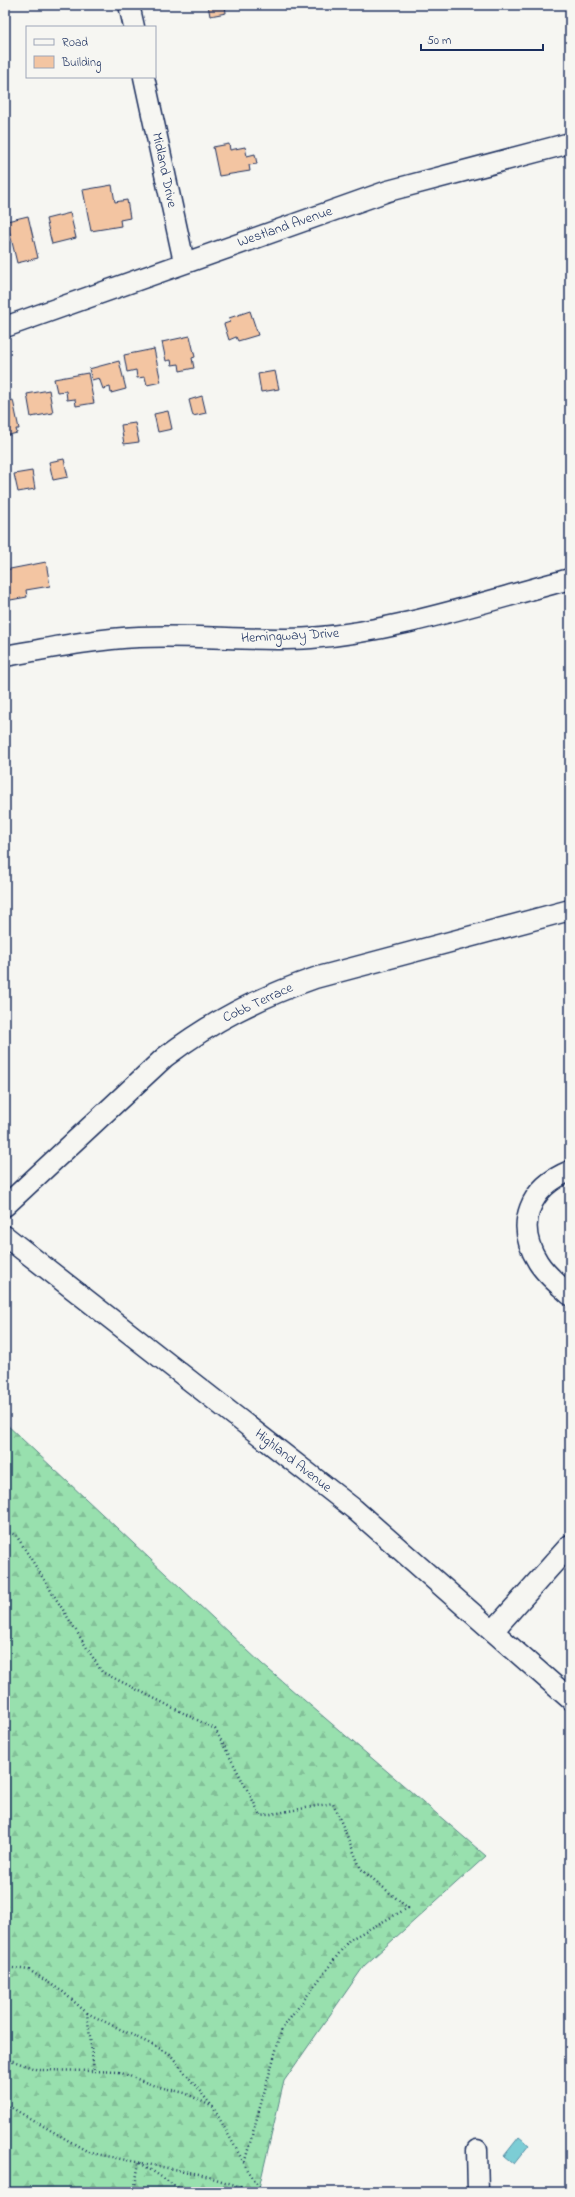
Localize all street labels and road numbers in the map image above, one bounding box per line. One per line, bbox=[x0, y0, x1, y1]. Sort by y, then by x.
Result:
street label: Midland Drive bbox=[146, 130, 182, 210]
street label: Westland Avenue bbox=[235, 201, 336, 253]
street label: Hemingway Drive bbox=[240, 623, 340, 650]
street label: Cobb Terrace bbox=[219, 977, 297, 1028]
street label: Highland Avenue bbox=[249, 1424, 337, 1499]

